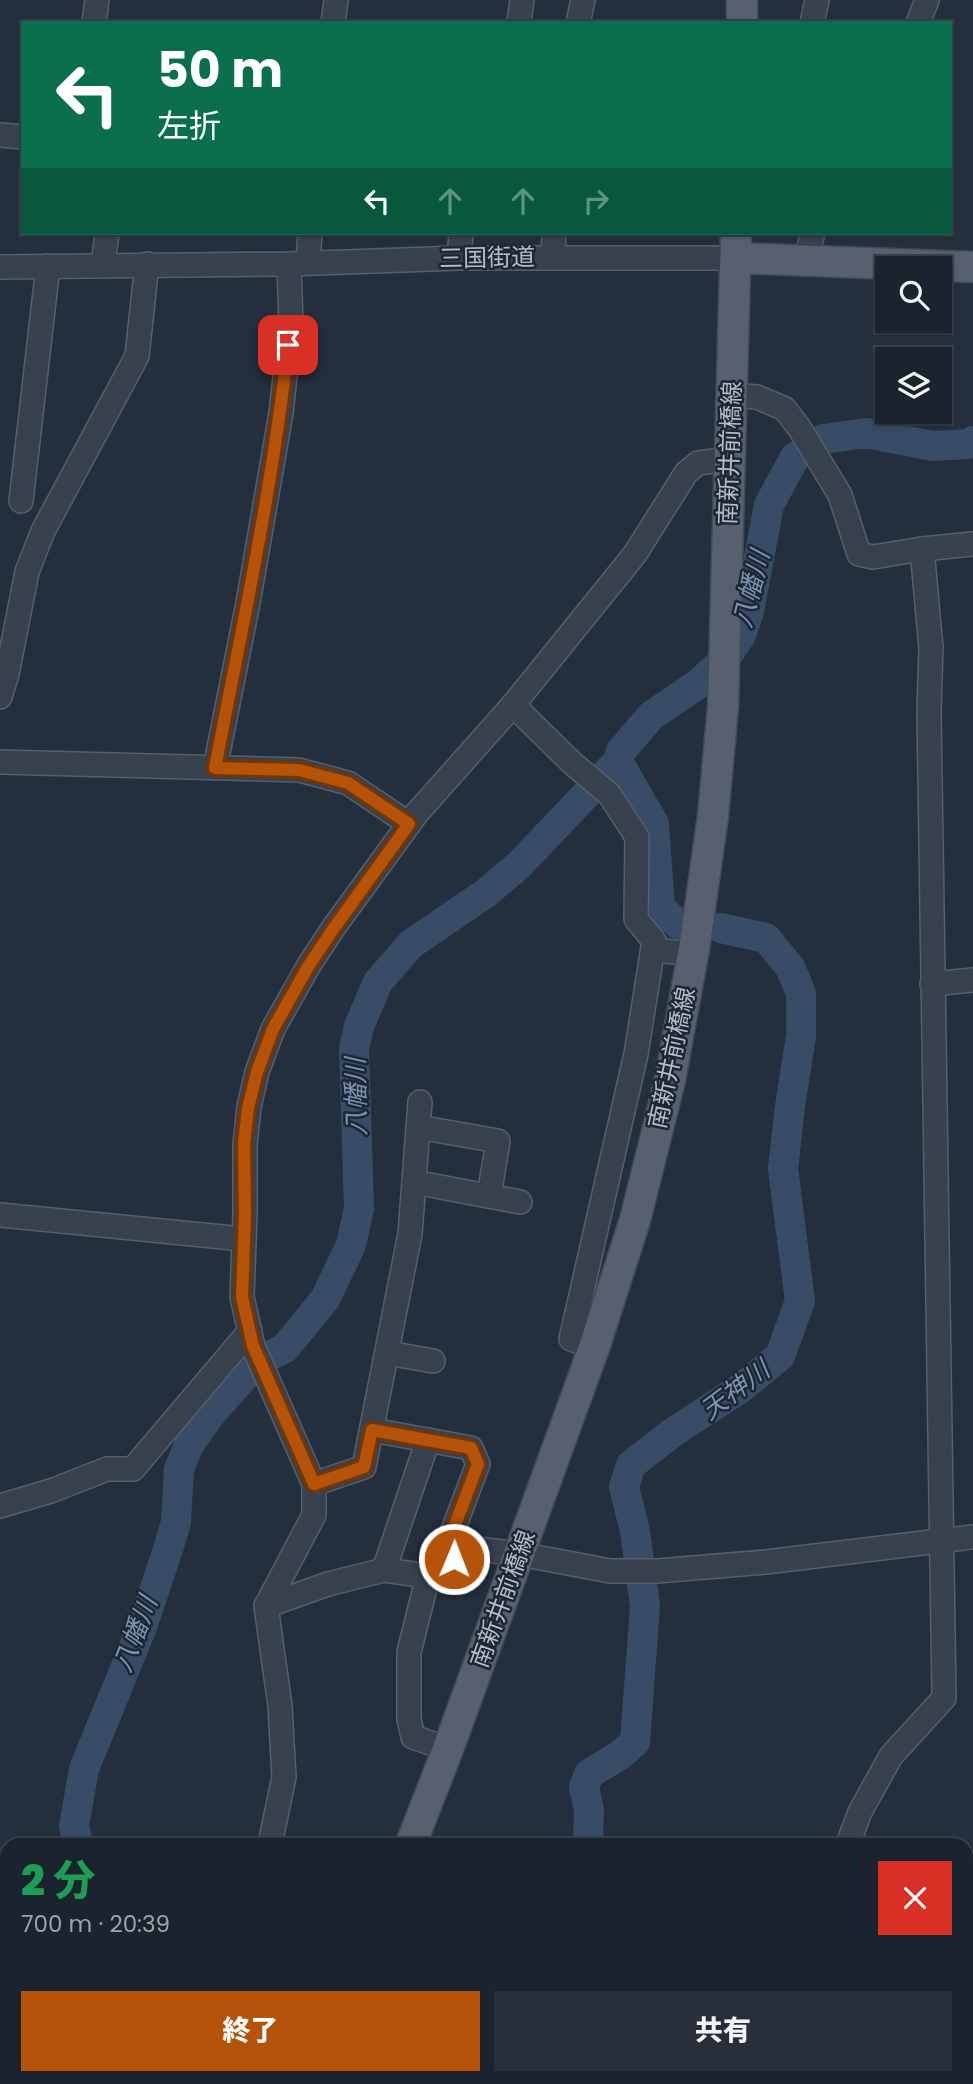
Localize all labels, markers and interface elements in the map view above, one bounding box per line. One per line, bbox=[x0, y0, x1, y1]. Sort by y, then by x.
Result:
text: 50 m bbox=[157, 36, 283, 104]
icon: left bbox=[42, 49, 133, 140]
text: 左折 bbox=[157, 103, 221, 148]
icon: left bbox=[358, 182, 396, 220]
icon: ahead bbox=[431, 182, 469, 220]
icon: ahead bbox=[504, 182, 542, 220]
icon: right bbox=[577, 182, 615, 220]
street label: 三国街道 bbox=[439, 240, 535, 275]
map controls bbox=[875, 256, 952, 424]
button: search bbox=[875, 256, 952, 333]
pin bbox=[258, 315, 318, 375]
icon: arrive bbox=[269, 326, 307, 364]
button: layers bbox=[875, 347, 952, 424]
street label: 南新井前橋線 bbox=[710, 380, 749, 526]
water label: 八幡川 bbox=[724, 544, 779, 631]
street label: 南新井前橋線 bbox=[640, 984, 703, 1132]
water label: 八幡川 bbox=[337, 1055, 375, 1136]
water label: 天神川 bbox=[693, 1350, 779, 1428]
position arrow bbox=[417, 1522, 491, 1596]
street label: 南新井前橋線 bbox=[462, 1526, 543, 1672]
water label: 八幡川 bbox=[104, 1588, 167, 1677]
text: 2 分 bbox=[21, 1851, 95, 1910]
button: close bbox=[878, 1861, 952, 1935]
text: 700 m · 20:39 bbox=[21, 1908, 170, 1940]
button: 終了 bbox=[21, 1991, 480, 2071]
button: 共有 bbox=[494, 1991, 952, 2071]

